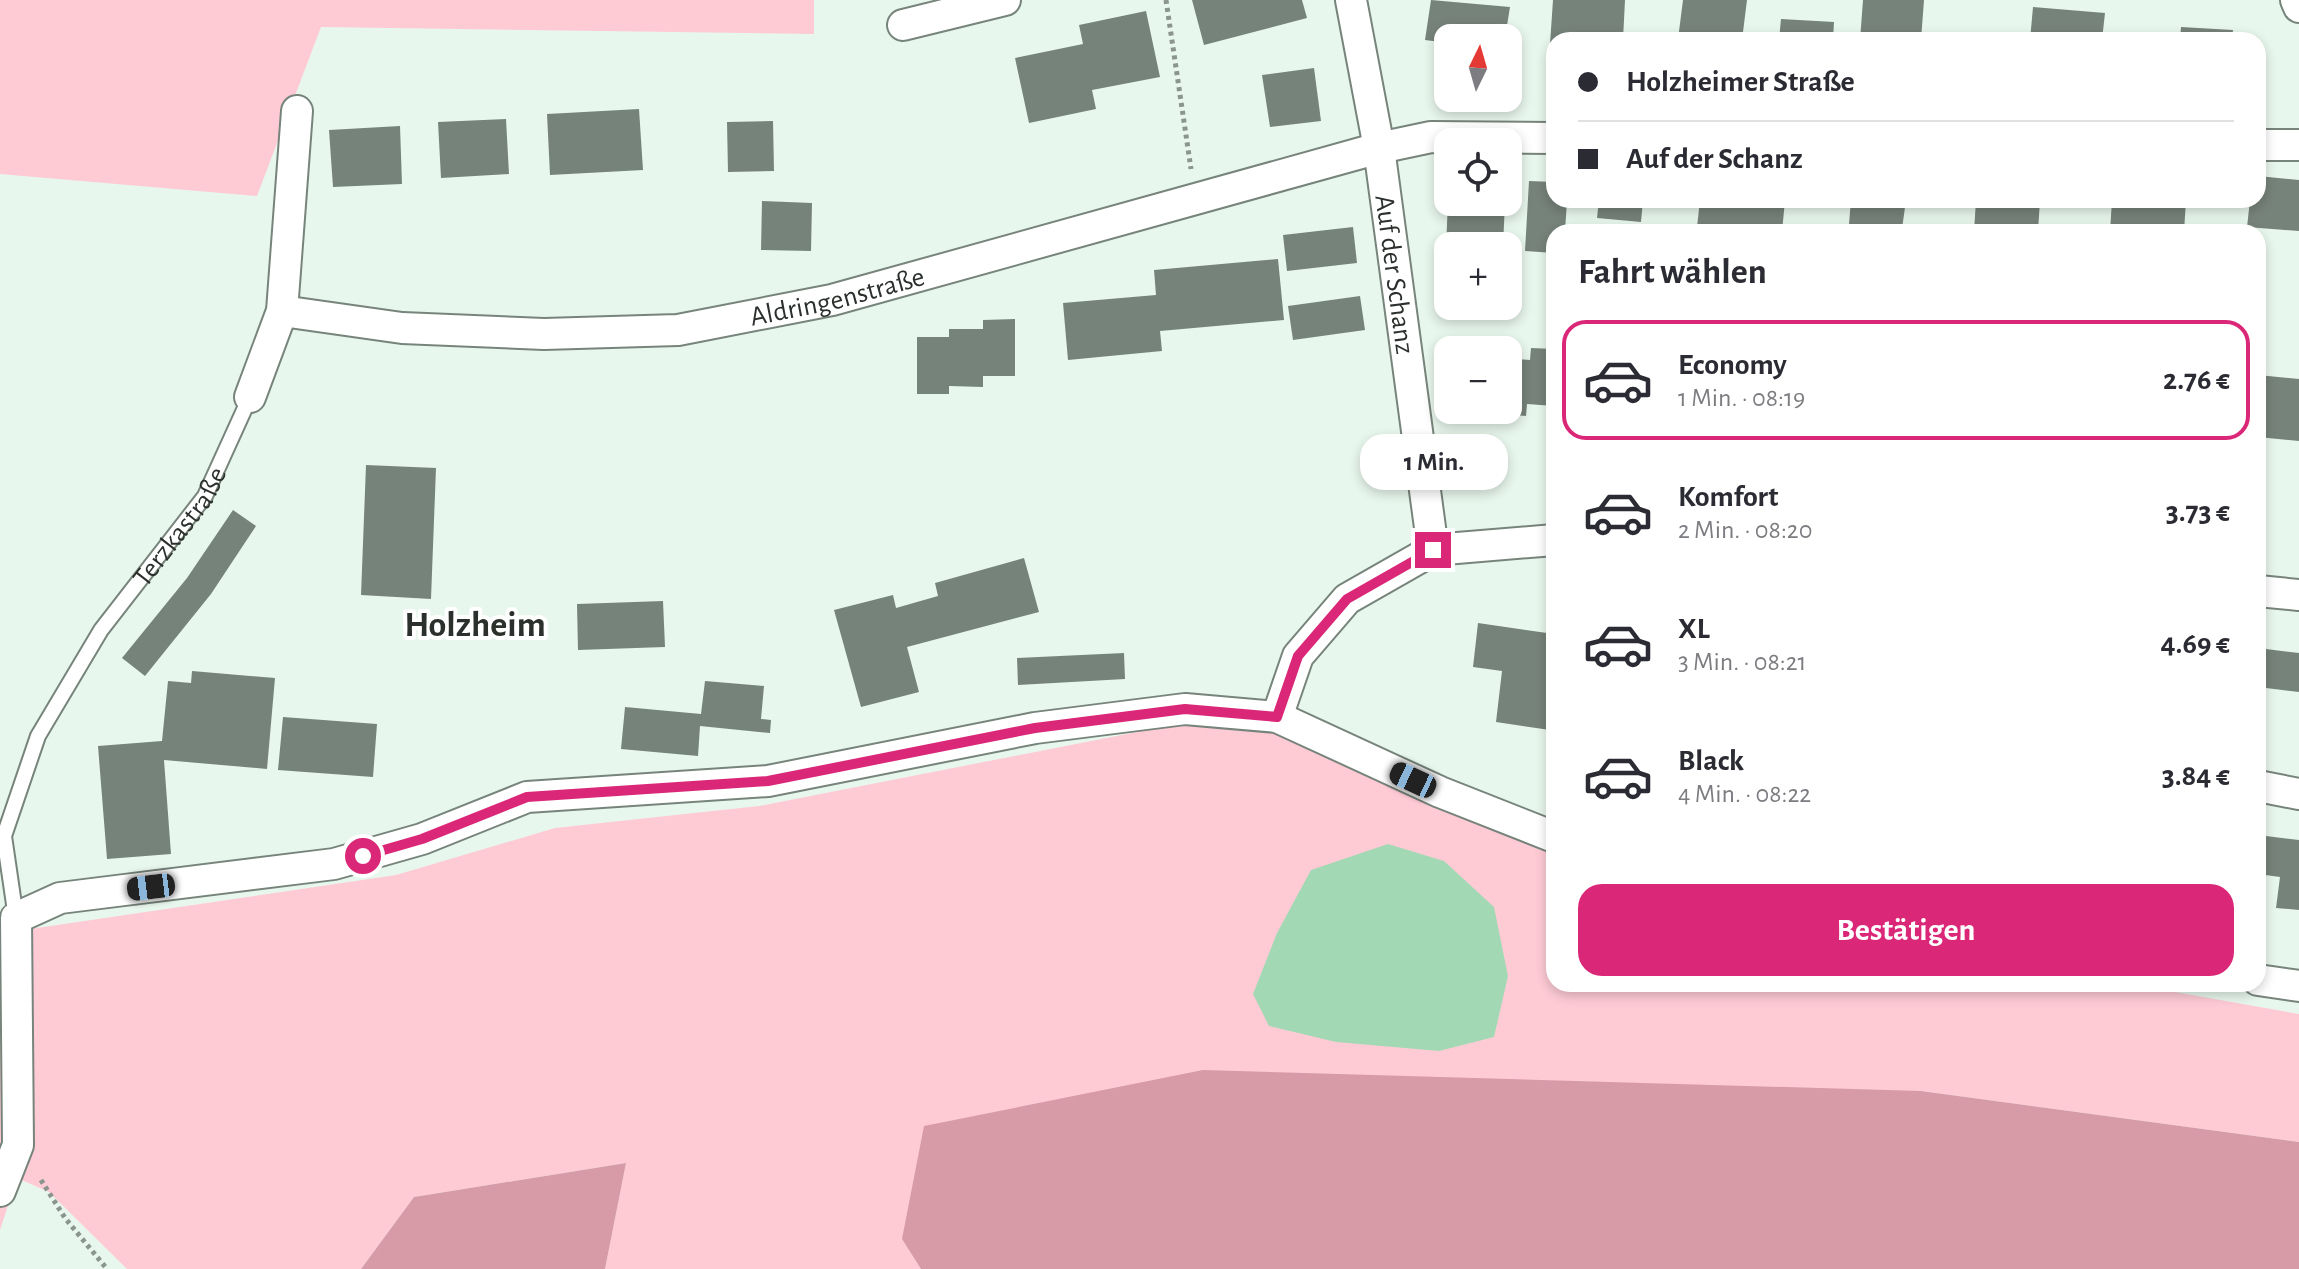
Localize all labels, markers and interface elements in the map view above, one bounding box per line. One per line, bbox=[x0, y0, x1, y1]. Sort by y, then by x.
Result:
north arrow bbox=[1434, 24, 1522, 112]
map controls bbox=[1434, 24, 1522, 424]
text: Holzheimer Straße bbox=[1626, 67, 1855, 97]
button: locate bbox=[1434, 128, 1522, 216]
text: Auf der Schanz bbox=[1626, 144, 1803, 174]
street label: Auf der Schanz bbox=[1369, 193, 1419, 356]
button: + bbox=[1434, 232, 1522, 320]
text: Fahrt wählen bbox=[1578, 254, 1767, 290]
street label: Aldringenstraße bbox=[748, 263, 928, 332]
button: − bbox=[1434, 336, 1522, 424]
icon: car bbox=[1582, 344, 1654, 416]
text: Economy bbox=[1678, 350, 1787, 380]
text: 2.76 € bbox=[2163, 365, 2230, 395]
text: 1 Min. · 08:19 bbox=[1678, 385, 1805, 411]
callout: 1 Min. bbox=[1359, 434, 1507, 490]
text: 1 Min. bbox=[1404, 449, 1464, 475]
street label: Terzkastraße bbox=[128, 463, 232, 592]
icon: car bbox=[1582, 476, 1654, 548]
text: Komfort bbox=[1678, 482, 1778, 512]
text: 3.73 € bbox=[2166, 497, 2230, 527]
text: 2 Min. · 08:20 bbox=[1678, 517, 1812, 543]
route end bbox=[1415, 532, 1451, 568]
district label: Holzheim bbox=[404, 607, 546, 643]
icon: car bbox=[1582, 608, 1654, 680]
text: XL bbox=[1678, 614, 1710, 644]
text: 4.69 € bbox=[2161, 629, 2230, 659]
text: 3 Min. · 08:21 bbox=[1678, 649, 1807, 675]
icon: car bbox=[1582, 740, 1654, 812]
text: Black bbox=[1678, 746, 1744, 776]
car bbox=[1386, 759, 1440, 801]
text: 3.84 € bbox=[2162, 761, 2230, 791]
text: 4 Min. · 08:22 bbox=[1678, 781, 1811, 807]
route start bbox=[345, 838, 381, 874]
car bbox=[126, 872, 176, 902]
button: Bestätigen bbox=[1578, 884, 2234, 976]

